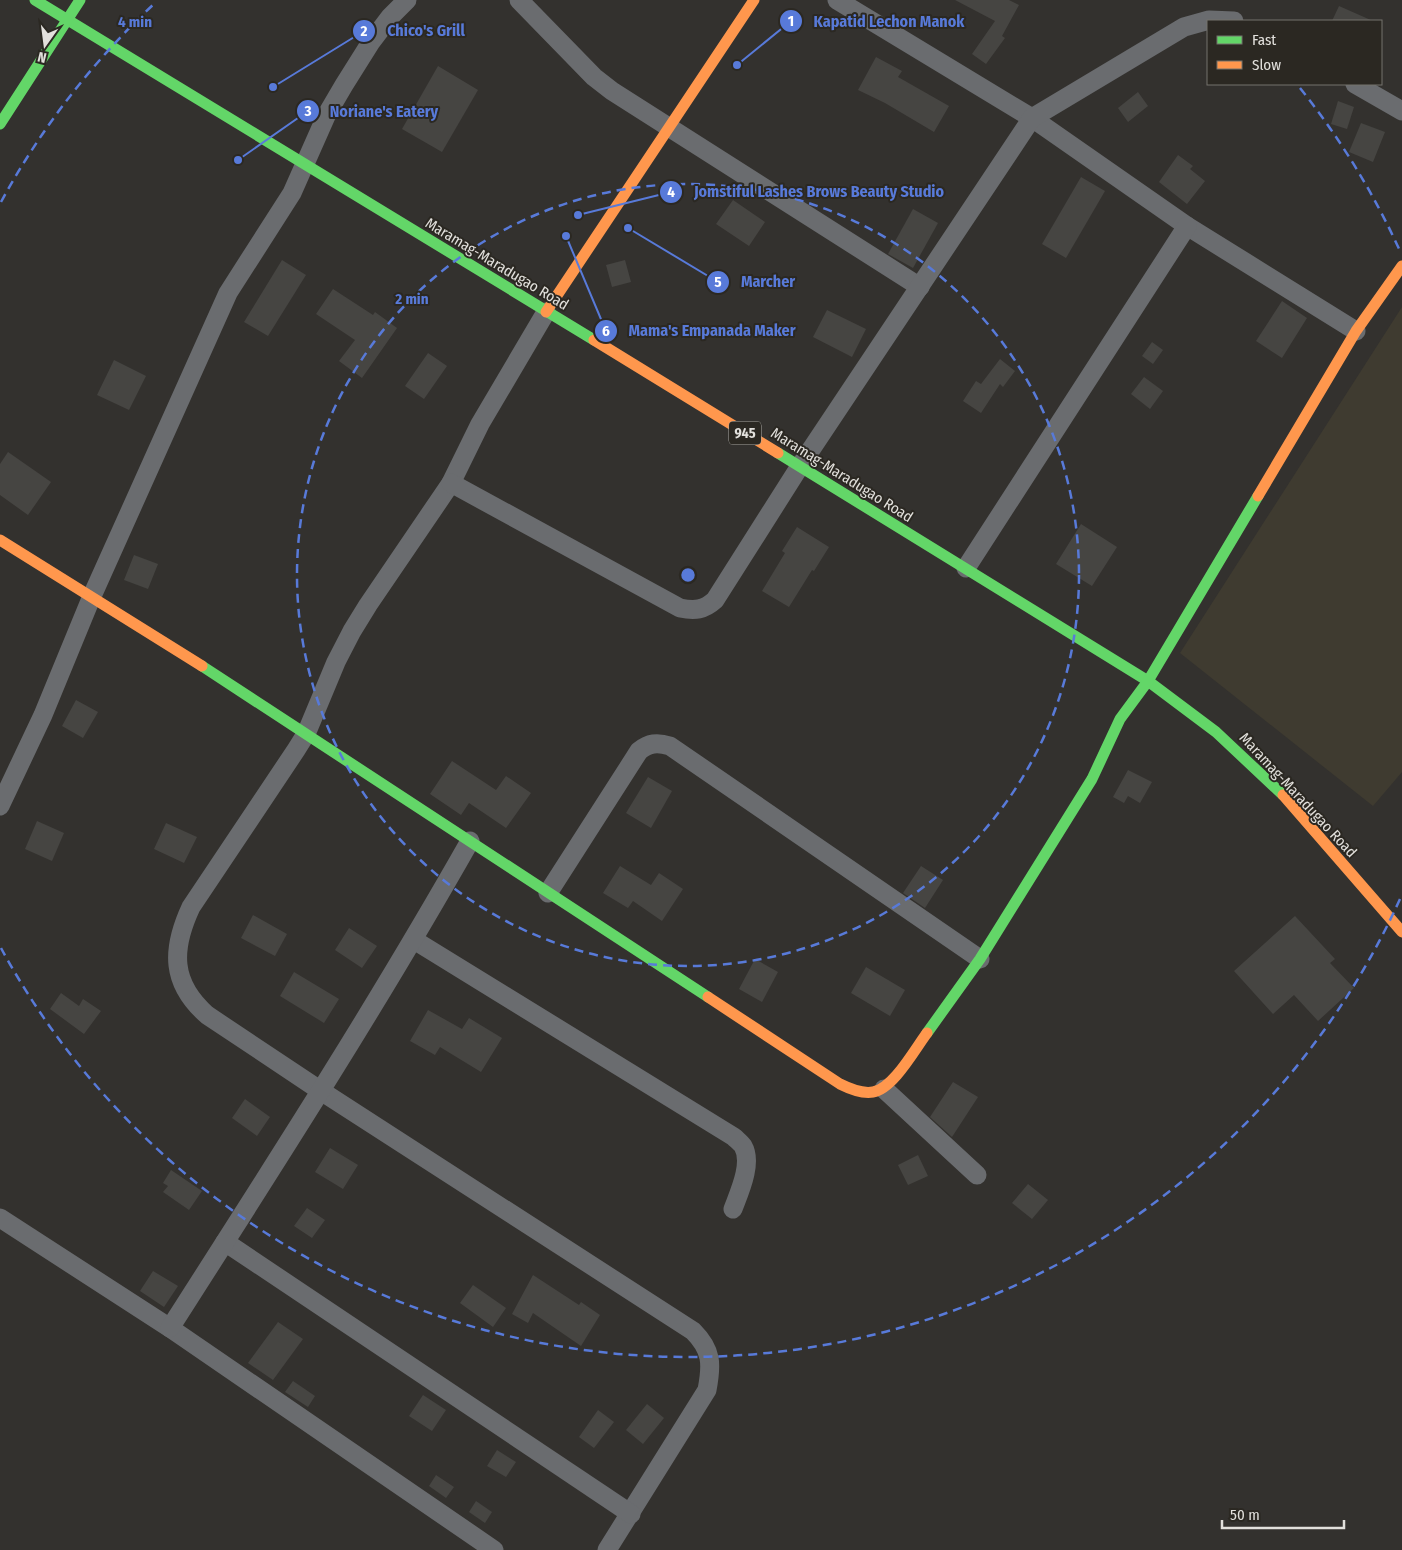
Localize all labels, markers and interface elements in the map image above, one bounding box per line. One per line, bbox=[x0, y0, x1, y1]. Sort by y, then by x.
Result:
callout: Kapatid Lechon Manok bbox=[778, 6, 974, 37]
text: 1 bbox=[788, 12, 794, 30]
text: Kapatid Lechon Manok bbox=[814, 12, 965, 31]
text: 4 min bbox=[118, 13, 152, 31]
callout: Chico's Grill bbox=[352, 15, 475, 46]
north arrow bbox=[20, 20, 70, 70]
legend bbox=[1207, 20, 1382, 85]
text: Chico's Grill bbox=[387, 21, 465, 40]
text: 2 bbox=[360, 22, 368, 40]
text: Fast bbox=[1252, 31, 1276, 49]
text: N bbox=[36, 48, 48, 66]
text: Slow bbox=[1252, 56, 1281, 74]
callout: Noriane's Eatery bbox=[295, 95, 449, 126]
text: 3 bbox=[303, 102, 312, 120]
text: Noriane's Eatery bbox=[330, 102, 439, 121]
callout: Jomstiful Lashes Brows Beauty Studio bbox=[659, 176, 954, 207]
text: Jomstiful Lashes Brows Beauty Studio bbox=[693, 182, 944, 201]
text: 4 bbox=[667, 183, 675, 201]
street label: Maramag-Maradugao Road bbox=[422, 214, 572, 314]
callout: Marcher bbox=[706, 266, 805, 297]
text: Marcher bbox=[741, 272, 795, 291]
text: 5 bbox=[714, 273, 722, 291]
text: 2 min bbox=[394, 290, 429, 308]
callout: Mama's Empanada Maker bbox=[593, 315, 805, 346]
text: Mama's Empanada Maker bbox=[628, 321, 796, 340]
text: 6 bbox=[602, 322, 610, 340]
road number: 945 bbox=[729, 422, 761, 444]
street label: Maramag-Maradugao Road bbox=[768, 424, 916, 526]
centre of rings bbox=[679, 566, 697, 584]
street label: Maramag-Maradugao Road bbox=[1236, 729, 1360, 861]
scale bar bbox=[1222, 1498, 1344, 1530]
text: 50 m bbox=[1230, 1506, 1260, 1524]

